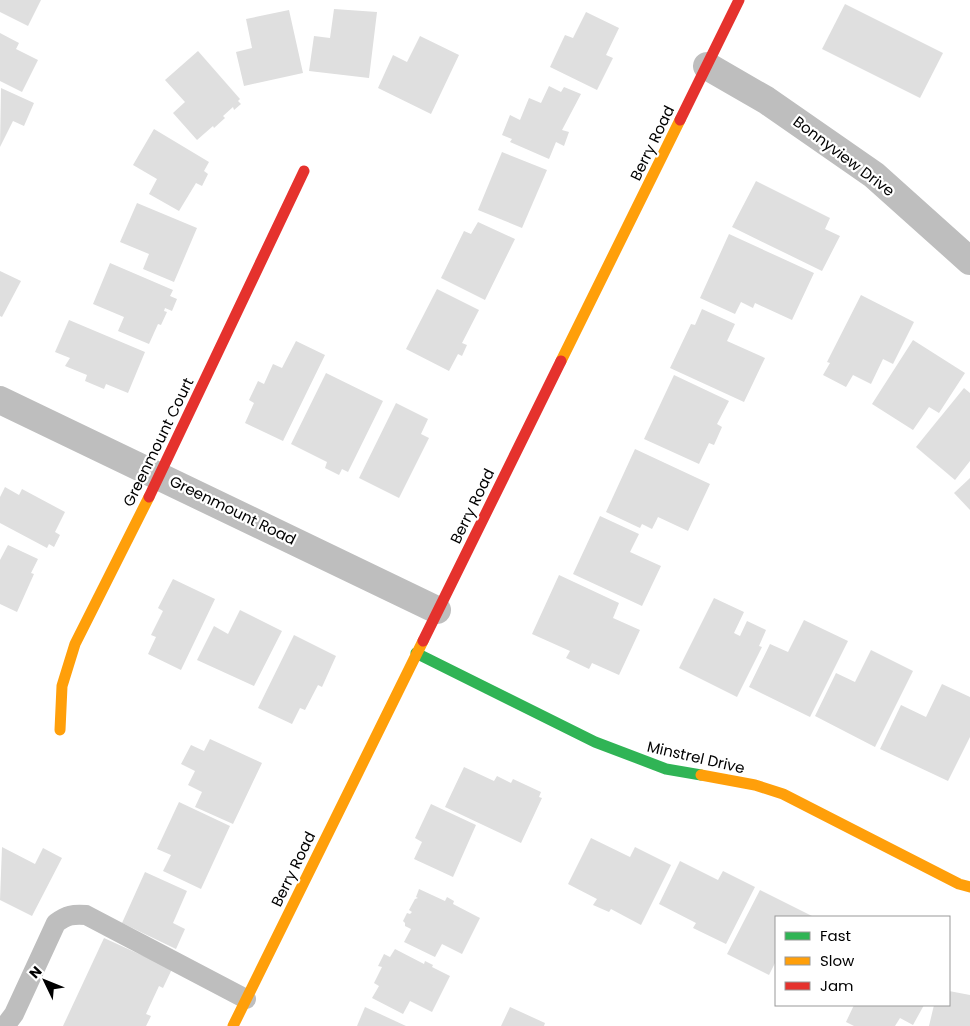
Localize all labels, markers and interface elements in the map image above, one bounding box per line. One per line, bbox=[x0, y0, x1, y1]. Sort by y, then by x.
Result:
street label: Berry Road bbox=[625, 102, 679, 184]
street label: Bonnyview Drive bbox=[789, 111, 899, 201]
street label: Greenmount Court bbox=[118, 374, 198, 510]
street label: Berry Road bbox=[445, 465, 499, 547]
street label: Greenmount Road bbox=[166, 470, 300, 550]
street label: Minstrel Drive bbox=[645, 736, 747, 778]
street label: Berry Road bbox=[266, 828, 320, 910]
legend bbox=[775, 916, 950, 1006]
text: Fast bbox=[820, 925, 851, 946]
text: Slow bbox=[820, 950, 855, 971]
north arrow bbox=[20, 956, 70, 1006]
text: N bbox=[25, 961, 46, 983]
text: Jam bbox=[820, 975, 854, 996]

